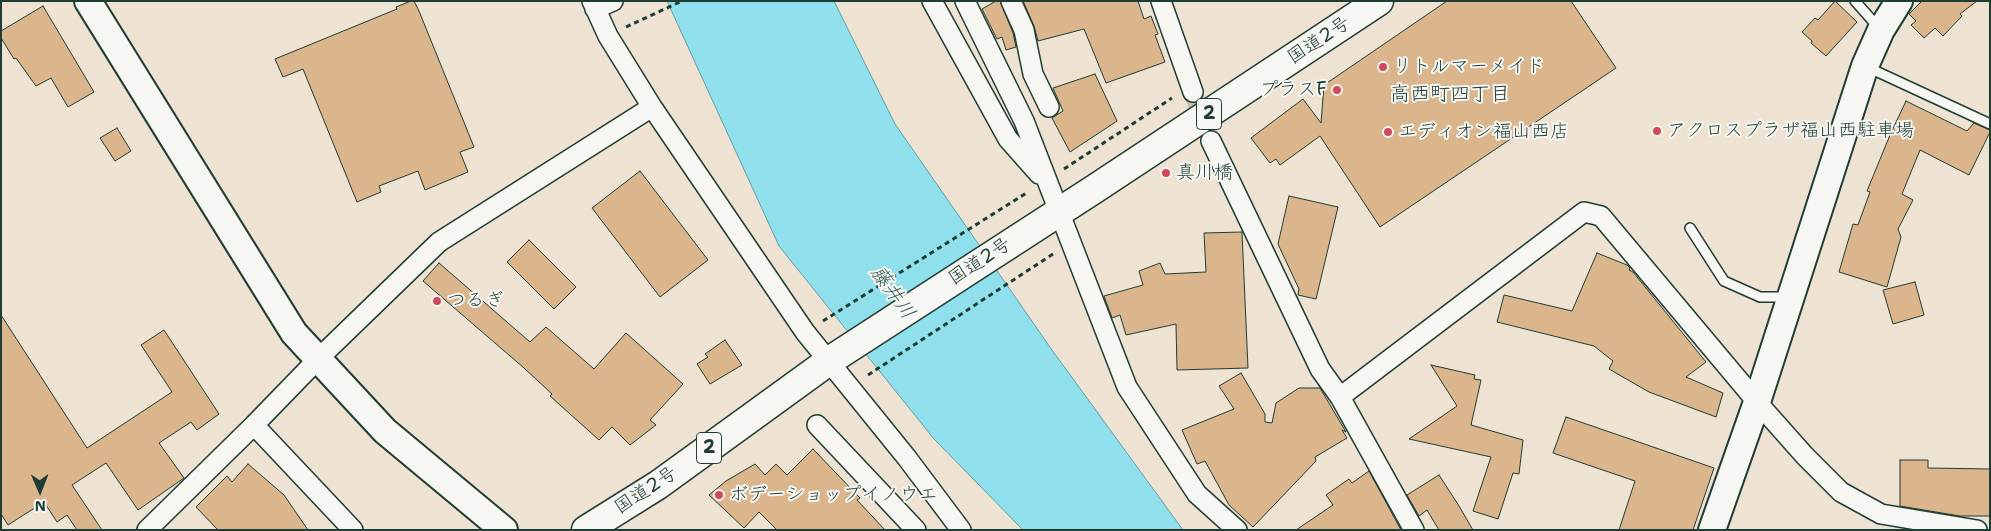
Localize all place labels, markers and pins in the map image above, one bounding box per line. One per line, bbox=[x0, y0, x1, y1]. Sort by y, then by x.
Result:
place label: リトルマーメイド bbox=[1393, 56, 1545, 78]
marker: リトルマーメイド bbox=[1377, 61, 1389, 73]
place label: プラスF bbox=[1259, 79, 1327, 101]
marker: プラスF bbox=[1331, 84, 1343, 96]
place label: アクロスプラザ福山西駐車場 bbox=[1667, 120, 1914, 142]
place label: エディオン福山西店 bbox=[1398, 121, 1569, 143]
marker: アクロスプラザ福山西駐車場 bbox=[1651, 125, 1663, 137]
marker: エディオン福山西店 bbox=[1382, 126, 1394, 138]
place label: 真川橋 bbox=[1176, 162, 1233, 184]
marker: 真川橋 bbox=[1160, 167, 1172, 179]
place label: つるぎ bbox=[447, 290, 504, 312]
marker: つるぎ bbox=[431, 295, 443, 307]
place label: ボデーショップイノウエ bbox=[729, 484, 938, 506]
marker: ボデーショップイノウエ bbox=[713, 489, 725, 501]

